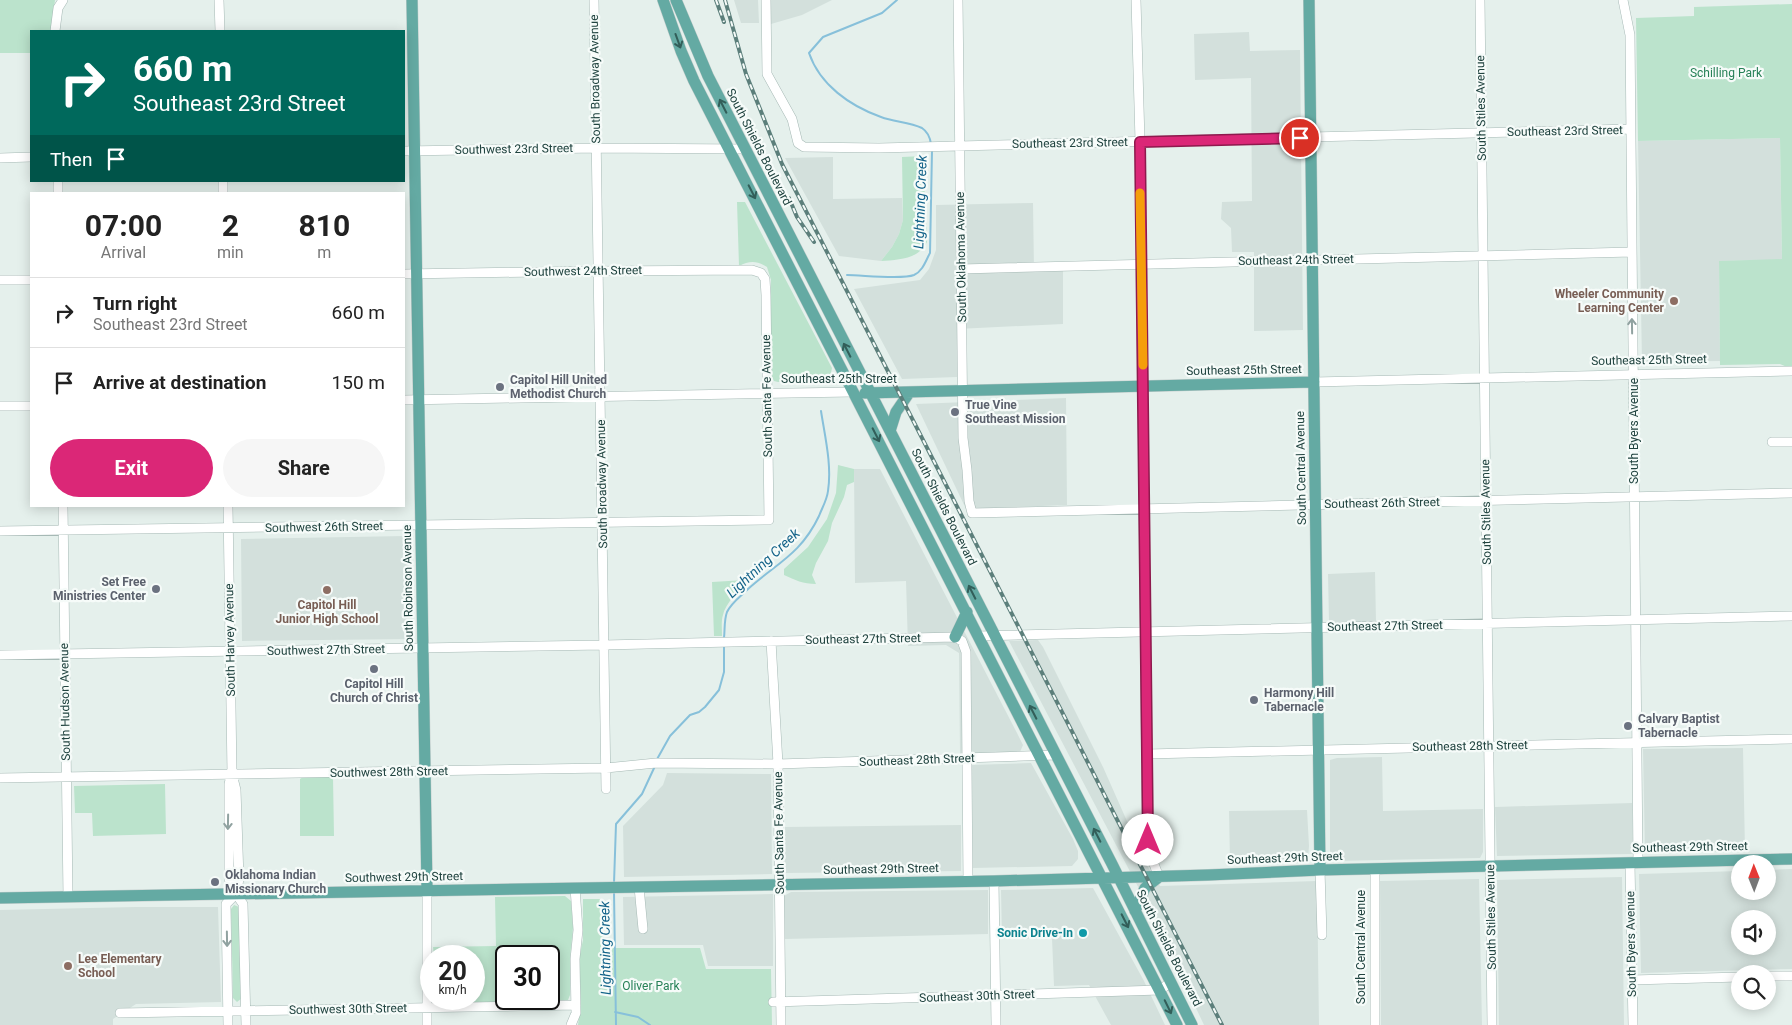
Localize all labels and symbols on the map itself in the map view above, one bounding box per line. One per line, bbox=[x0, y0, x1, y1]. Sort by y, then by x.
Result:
street label: South Broadway Avenue bbox=[587, 14, 603, 144]
one-way arrow bbox=[673, 33, 683, 48]
street label: South Stiles Avenue bbox=[1473, 55, 1489, 161]
park label: Schilling Park bbox=[1690, 66, 1763, 80]
street label: South Shields Boulevard bbox=[723, 86, 795, 208]
one-way arrow bbox=[718, 99, 727, 114]
pin bbox=[1279, 117, 1321, 159]
street label: Southeast 23rd Street bbox=[1507, 123, 1623, 139]
street label: Southeast 23rd Street bbox=[1012, 135, 1128, 151]
street label: Southwest 23rd Street bbox=[455, 141, 573, 157]
water label: Lightning Creek bbox=[910, 154, 930, 249]
one-way arrow bbox=[747, 185, 757, 200]
street label: South Oklahoma Avenue bbox=[953, 192, 969, 322]
street label: Southeast 24th Street bbox=[1238, 252, 1354, 268]
street label: Southwest 24th Street bbox=[524, 263, 642, 279]
place label: Wheeler Community Learning Center bbox=[1555, 287, 1665, 315]
marker: Wheeler Community Learning Center bbox=[1668, 295, 1680, 307]
one-way arrow bbox=[1628, 318, 1637, 334]
street label: South Santa Fe Avenue bbox=[759, 334, 775, 458]
one-way arrow bbox=[842, 343, 851, 358]
street label: Southeast 25th Street bbox=[1591, 352, 1707, 368]
street label: Southeast 25th Street bbox=[1186, 362, 1302, 378]
street label: Southeast 25th Street bbox=[781, 372, 897, 386]
place label: Capitol Hill United Methodist Church bbox=[510, 373, 607, 401]
street label: South Byers Avenue bbox=[1627, 378, 1641, 484]
marker: Capitol Hill United Methodist Church bbox=[494, 381, 506, 393]
place label: True Vine Southeast Mission bbox=[965, 398, 1066, 426]
marker: True Vine Southeast Mission bbox=[949, 406, 961, 418]
street label: South Central Avenue bbox=[1293, 411, 1309, 525]
street label: South Broadway Avenue bbox=[594, 419, 610, 549]
one-way arrow bbox=[872, 427, 881, 442]
street label: South Shields Boulevard bbox=[908, 446, 980, 568]
street label: South Stiles Avenue bbox=[1478, 459, 1494, 565]
street label: Southeast 26th Street bbox=[1324, 495, 1440, 511]
street label: Southwest 26th Street bbox=[265, 519, 383, 535]
water label: Lightning Creek bbox=[723, 524, 804, 601]
street label: South Robinson Avenue bbox=[400, 525, 416, 651]
place label: Set Free Ministries Center bbox=[53, 575, 147, 603]
marker: Set Free Ministries Center bbox=[150, 583, 162, 595]
street label: South Harvey Avenue bbox=[222, 583, 238, 697]
marker: Capitol Hill Junior High School bbox=[321, 584, 333, 596]
one-way arrow bbox=[967, 585, 976, 600]
place label: Capitol Hill Junior High School bbox=[276, 598, 378, 626]
street label: Southeast 27th Street bbox=[1327, 618, 1443, 634]
street label: Southeast 27th Street bbox=[805, 631, 921, 647]
street label: Southwest 27th Street bbox=[267, 642, 385, 658]
street label: South Hudson Avenue bbox=[57, 643, 73, 761]
marker: Capitol Hill Church of Christ bbox=[368, 663, 380, 675]
place label: Capitol Hill Church of Christ bbox=[330, 677, 418, 705]
place label: Harmony Hill Tabernacle bbox=[1264, 686, 1334, 714]
marker: Harmony Hill Tabernacle bbox=[1248, 694, 1260, 706]
one-way arrow bbox=[1028, 705, 1037, 720]
place label: Calvary Baptist Tabernacle bbox=[1638, 712, 1720, 740]
marker: Calvary Baptist Tabernacle bbox=[1622, 720, 1634, 732]
street label: Southeast 28th Street bbox=[1412, 738, 1528, 754]
street label: Southeast 28th Street bbox=[859, 751, 975, 769]
street label: Southwest 28th Street bbox=[330, 764, 448, 780]
street label: South Santa Fe Avenue bbox=[771, 771, 787, 895]
position arrow bbox=[1121, 813, 1173, 865]
one-way arrow bbox=[224, 814, 233, 830]
one-way arrow bbox=[1092, 827, 1102, 842]
street label: Southeast 29th Street bbox=[1632, 839, 1748, 855]
street label: Southeast 29th Street bbox=[1227, 849, 1343, 867]
north arrow bbox=[1731, 855, 1776, 900]
street label: Southeast 29th Street bbox=[823, 861, 939, 877]
street label: South Stiles Avenue bbox=[1483, 864, 1499, 970]
place label: Oklahoma Indian Missionary Church bbox=[225, 868, 326, 896]
street label: Southwest 29th Street bbox=[345, 869, 463, 885]
marker: Oklahoma Indian Missionary Church bbox=[209, 876, 221, 888]
street label: South Shields Boulevard bbox=[1133, 887, 1205, 1009]
street label: South Central Avenue bbox=[1354, 890, 1368, 1004]
street label: South Byers Avenue bbox=[1623, 891, 1639, 997]
water label: Lightning Creek bbox=[596, 900, 614, 995]
one-way arrow bbox=[1120, 914, 1130, 929]
place label: Sonic Drive-In bbox=[997, 926, 1073, 940]
marker: Sonic Drive-In bbox=[1077, 927, 1089, 939]
one-way arrow bbox=[222, 930, 232, 947]
speed limit sign: 30 bbox=[495, 945, 560, 1010]
place label: Lee Elementary School bbox=[78, 952, 162, 980]
marker: Lee Elementary School bbox=[62, 960, 74, 972]
park label: Oliver Park bbox=[622, 979, 681, 993]
street label: Southeast 30th Street bbox=[919, 987, 1035, 1005]
one-way arrow bbox=[1164, 999, 1173, 1014]
street label: Southwest 30th Street bbox=[289, 1001, 407, 1017]

